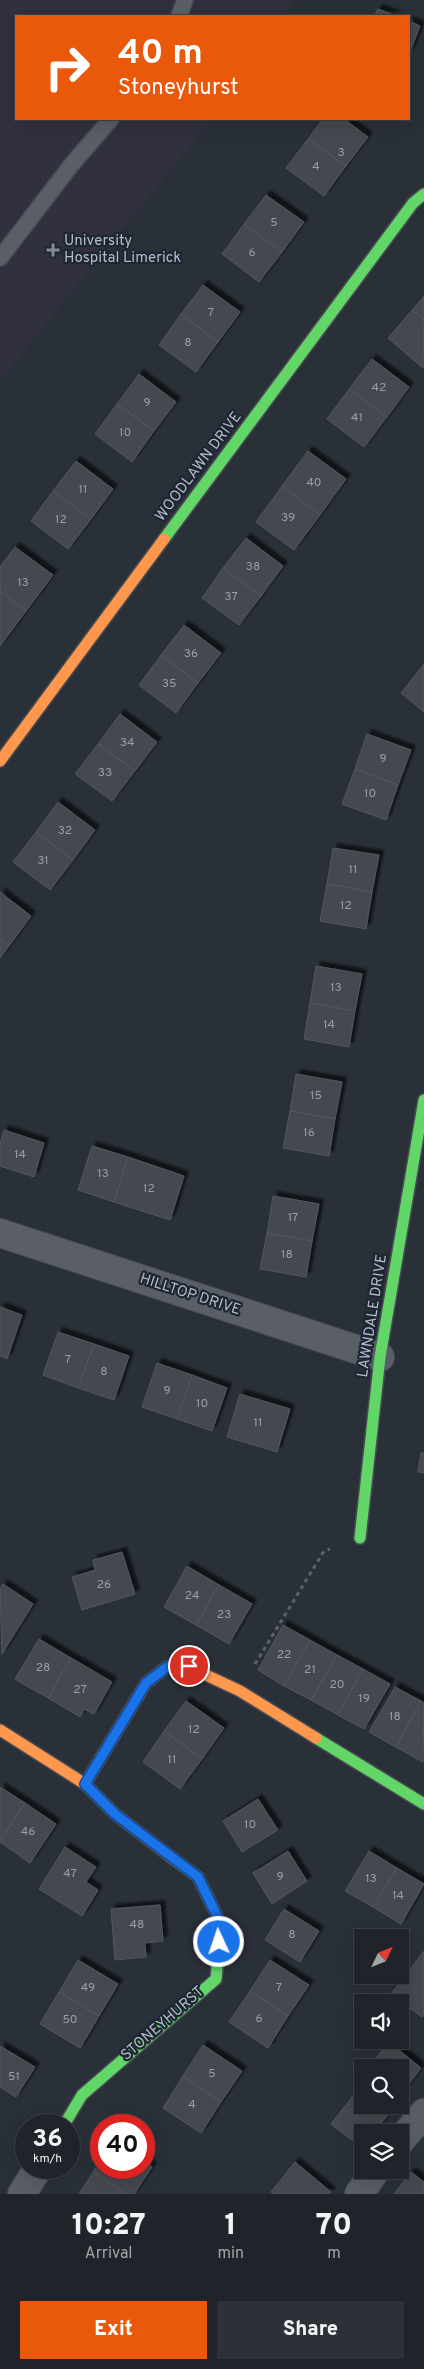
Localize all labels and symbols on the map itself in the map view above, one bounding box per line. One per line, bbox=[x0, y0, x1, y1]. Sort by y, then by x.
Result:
house number: 3 bbox=[337, 145, 345, 161]
house number: 4 bbox=[312, 159, 320, 175]
house number: 5 bbox=[270, 215, 278, 231]
place label: University Hospital Limerick bbox=[64, 232, 181, 268]
marker: University Hospital Limerick bbox=[46, 243, 60, 257]
house number: 6 bbox=[248, 245, 256, 261]
house number: 7 bbox=[208, 305, 214, 321]
house number: 8 bbox=[184, 335, 192, 351]
house number: 42 bbox=[372, 380, 386, 396]
house number: 9 bbox=[143, 395, 151, 411]
street label: WOODLAWN DRIVE bbox=[152, 409, 246, 525]
house number: 41 bbox=[351, 410, 363, 426]
house number: 10 bbox=[119, 425, 131, 441]
house number: 40 bbox=[306, 475, 322, 491]
house number: 11 bbox=[79, 482, 87, 498]
house number: 39 bbox=[281, 510, 295, 526]
house number: 12 bbox=[55, 512, 67, 528]
house number: 38 bbox=[246, 559, 260, 575]
house number: 13 bbox=[17, 575, 29, 591]
house number: 37 bbox=[224, 589, 238, 605]
house number: 36 bbox=[184, 646, 198, 662]
house number: 35 bbox=[162, 676, 176, 692]
house number: 34 bbox=[120, 735, 134, 751]
house number: 9 bbox=[379, 751, 387, 767]
house number: 33 bbox=[98, 765, 112, 781]
house number: 10 bbox=[364, 786, 376, 802]
house number: 32 bbox=[58, 823, 72, 839]
house number: 31 bbox=[37, 853, 49, 869]
house number: 11 bbox=[349, 862, 357, 878]
house number: 12 bbox=[340, 898, 352, 914]
house number: 13 bbox=[330, 980, 342, 996]
house number: 14 bbox=[323, 1017, 335, 1033]
house number: 15 bbox=[310, 1088, 322, 1104]
house number: 16 bbox=[303, 1125, 315, 1141]
house number: 14 bbox=[14, 1147, 26, 1163]
house number: 13 bbox=[97, 1166, 109, 1182]
house number: 12 bbox=[143, 1181, 155, 1197]
house number: 17 bbox=[288, 1210, 298, 1226]
house number: 18 bbox=[281, 1247, 293, 1263]
street label: LAWNDALE DRIVE bbox=[354, 1253, 392, 1379]
street label: HILLTOP DRIVE bbox=[137, 1270, 243, 1320]
house number: 7 bbox=[65, 1352, 71, 1368]
house number: 8 bbox=[100, 1364, 108, 1380]
house number: 9 bbox=[163, 1383, 171, 1399]
house number: 10 bbox=[196, 1396, 208, 1412]
house number: 11 bbox=[254, 1415, 262, 1431]
house number: 26 bbox=[97, 1577, 111, 1593]
house number: 24 bbox=[185, 1588, 199, 1604]
house number: 23 bbox=[217, 1607, 231, 1623]
pin bbox=[168, 1645, 210, 1687]
house number: 22 bbox=[277, 1647, 291, 1663]
house number: 28 bbox=[36, 1660, 50, 1676]
house number: 21 bbox=[304, 1662, 316, 1678]
house number: 20 bbox=[329, 1677, 345, 1693]
house number: 27 bbox=[73, 1682, 87, 1698]
house number: 19 bbox=[358, 1691, 370, 1707]
house number: 18 bbox=[389, 1709, 401, 1725]
house number: 12 bbox=[188, 1722, 200, 1738]
house number: 11 bbox=[168, 1752, 176, 1768]
house number: 10 bbox=[244, 1817, 256, 1833]
house number: 46 bbox=[21, 1824, 35, 1840]
house number: 47 bbox=[63, 1866, 77, 1882]
house number: 9 bbox=[276, 1869, 284, 1885]
house number: 13 bbox=[365, 1871, 377, 1887]
house number: 14 bbox=[392, 1888, 404, 1904]
position arrow bbox=[192, 1915, 244, 1967]
house number: 48 bbox=[130, 1917, 144, 1933]
house number: 8 bbox=[288, 1927, 296, 1943]
north arrow bbox=[354, 1929, 409, 1984]
house number: 49 bbox=[81, 1980, 95, 1996]
house number: 7 bbox=[276, 1980, 282, 1996]
street label: STONEYHURST bbox=[117, 1983, 209, 2065]
house number: 6 bbox=[255, 2011, 263, 2027]
house number: 50 bbox=[62, 2012, 78, 2028]
house number: 5 bbox=[208, 2066, 216, 2082]
house number: 51 bbox=[8, 2069, 20, 2085]
house number: 4 bbox=[188, 2097, 196, 2113]
speed limit sign: 40 bbox=[90, 2114, 155, 2179]

